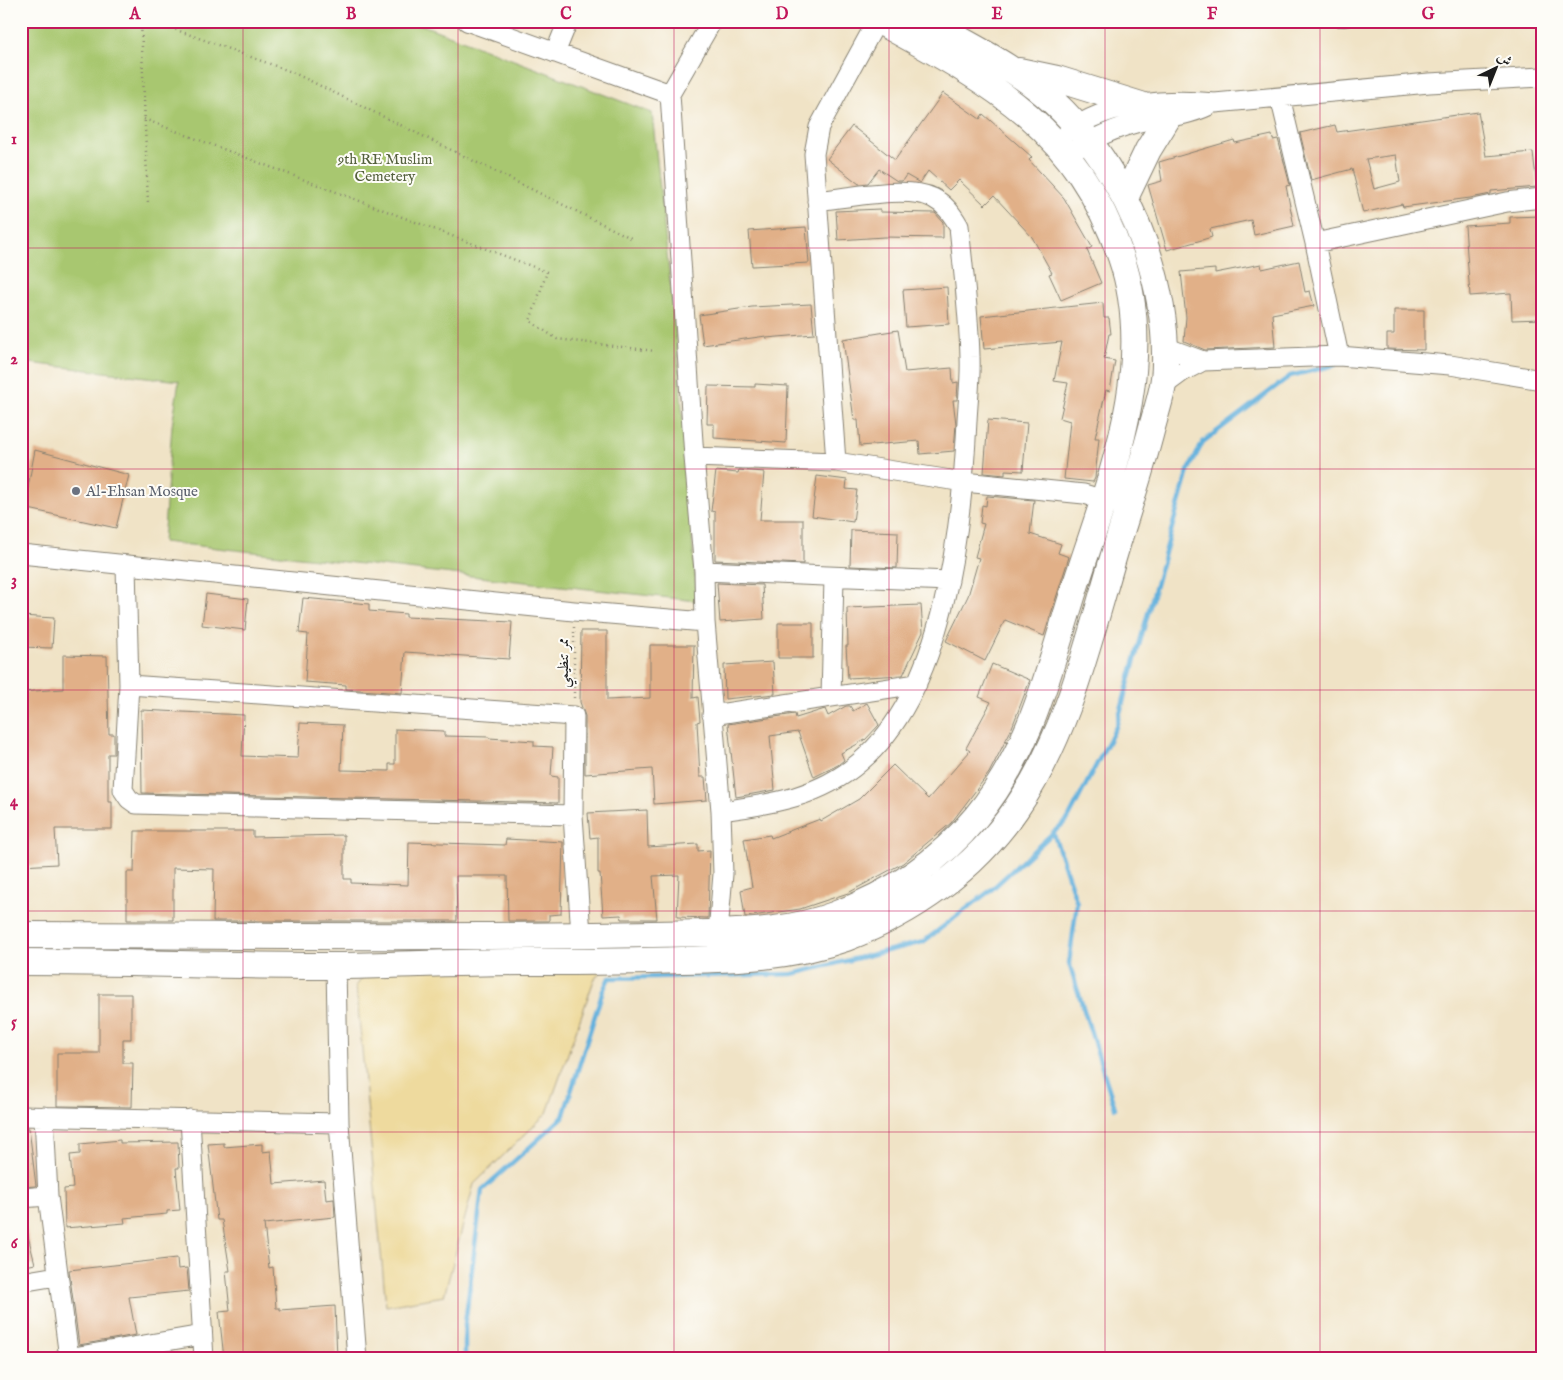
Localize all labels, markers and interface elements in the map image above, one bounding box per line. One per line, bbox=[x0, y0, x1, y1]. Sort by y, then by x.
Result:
text: A bbox=[129, 5, 142, 25]
text: B bbox=[346, 5, 357, 25]
text: C bbox=[560, 5, 572, 25]
text: D bbox=[776, 5, 789, 25]
text: E bbox=[991, 5, 1003, 25]
text: F bbox=[1207, 5, 1218, 25]
text: G bbox=[1422, 5, 1435, 25]
north arrow bbox=[1470, 42, 1520, 92]
text: ش bbox=[1493, 48, 1515, 71]
text: 1 bbox=[11, 130, 17, 150]
park label: 9th RE Muslim Cemetery bbox=[337, 150, 433, 186]
text: 2 bbox=[10, 350, 18, 370]
place label: Al-Ehsan Mosque bbox=[85, 482, 198, 501]
marker: Al-Ehsan Mosque bbox=[70, 485, 82, 497]
text: 3 bbox=[11, 571, 17, 591]
street label: ممر تنظيمي bbox=[554, 638, 577, 688]
text: 4 bbox=[10, 792, 19, 812]
text: 5 bbox=[11, 1013, 17, 1033]
text: 6 bbox=[11, 1234, 19, 1254]

